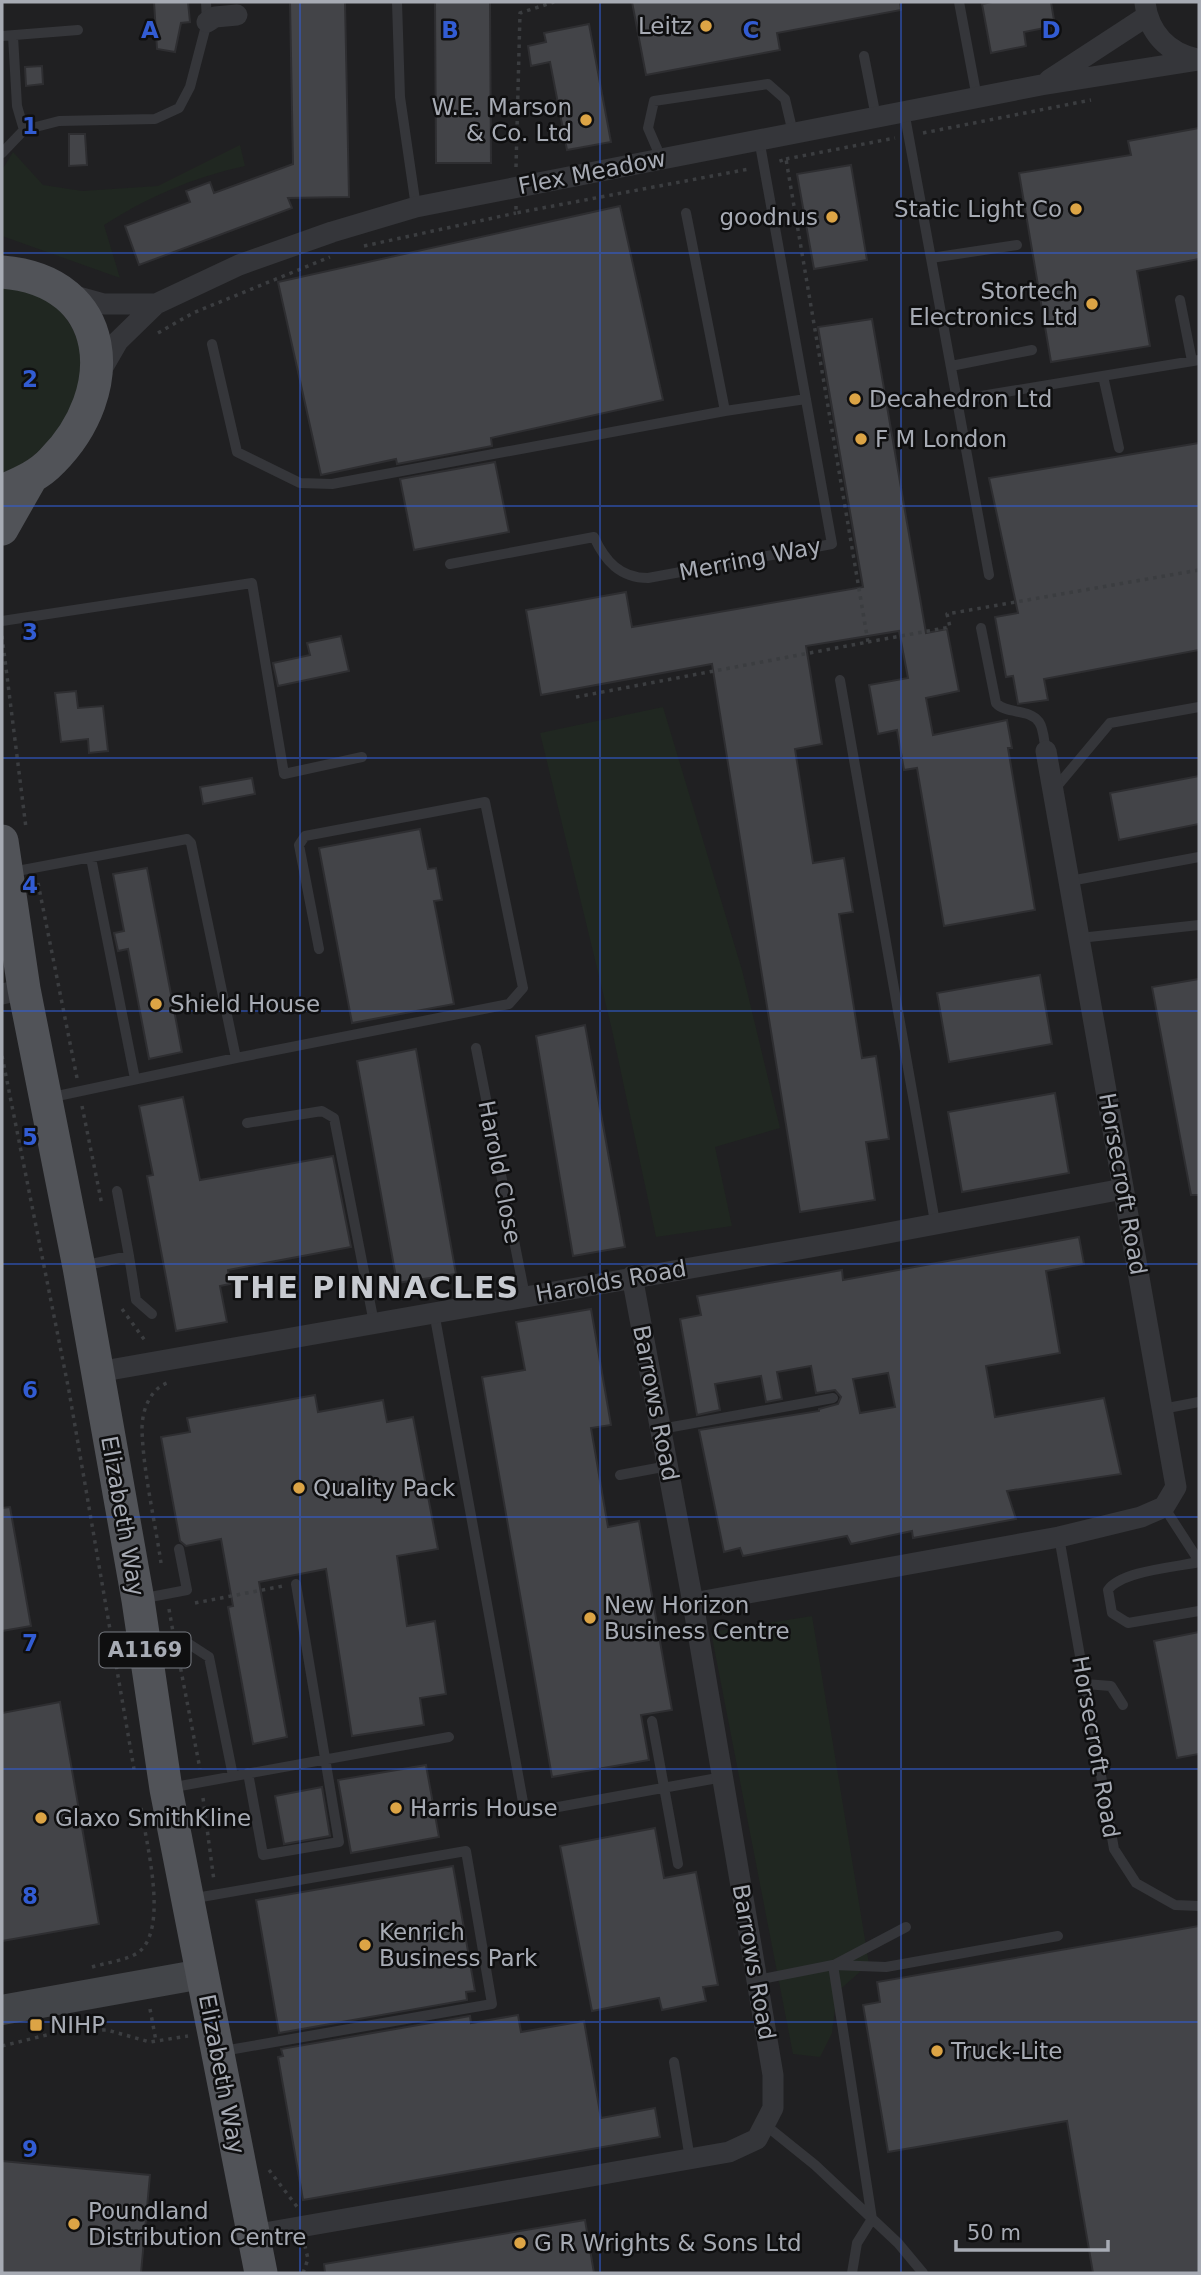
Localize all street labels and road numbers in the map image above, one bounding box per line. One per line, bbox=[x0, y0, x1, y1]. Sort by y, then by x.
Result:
street label: Flex Meadow bbox=[516, 145, 668, 199]
street label: Merring Way bbox=[677, 532, 823, 586]
street label: Horsecroft Road bbox=[1094, 1091, 1152, 1277]
street label: Harold Close bbox=[473, 1098, 527, 1246]
street label: Harolds Road bbox=[534, 1255, 688, 1307]
street label: Barrows Road bbox=[628, 1323, 684, 1483]
street label: Elizabeth Way bbox=[96, 1434, 150, 1598]
road number: A1169 bbox=[100, 1632, 190, 1668]
street label: Horsecroft Road bbox=[1067, 1654, 1125, 1840]
street label: Barrows Road bbox=[727, 1882, 781, 2042]
street label: Elizabeth Way bbox=[194, 1992, 250, 2156]

